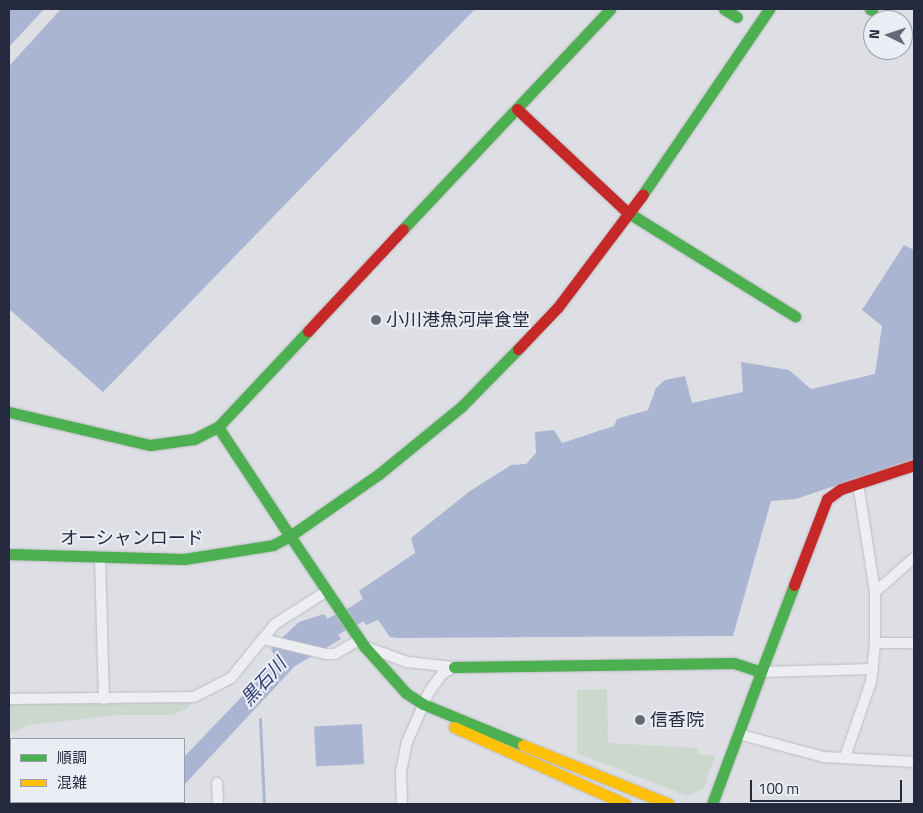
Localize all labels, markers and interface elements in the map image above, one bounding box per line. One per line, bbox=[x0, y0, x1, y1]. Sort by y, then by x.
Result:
north arrow bbox=[863, 10, 913, 60]
text: N bbox=[863, 28, 884, 40]
place label: 小川港魚河岸食堂 bbox=[386, 309, 530, 331]
marker: 小川港魚河岸食堂 bbox=[370, 314, 382, 326]
street label: オーシャンロード bbox=[60, 527, 204, 549]
water label: 黒石川 bbox=[235, 652, 291, 710]
place label: 信香院 bbox=[650, 709, 704, 731]
marker: 信香院 bbox=[634, 714, 646, 726]
legend bbox=[10, 738, 185, 803]
text: 順調 bbox=[57, 746, 87, 769]
scale bar bbox=[753, 770, 906, 802]
text: 混雑 bbox=[57, 771, 87, 794]
text: 100 m bbox=[758, 777, 799, 800]

